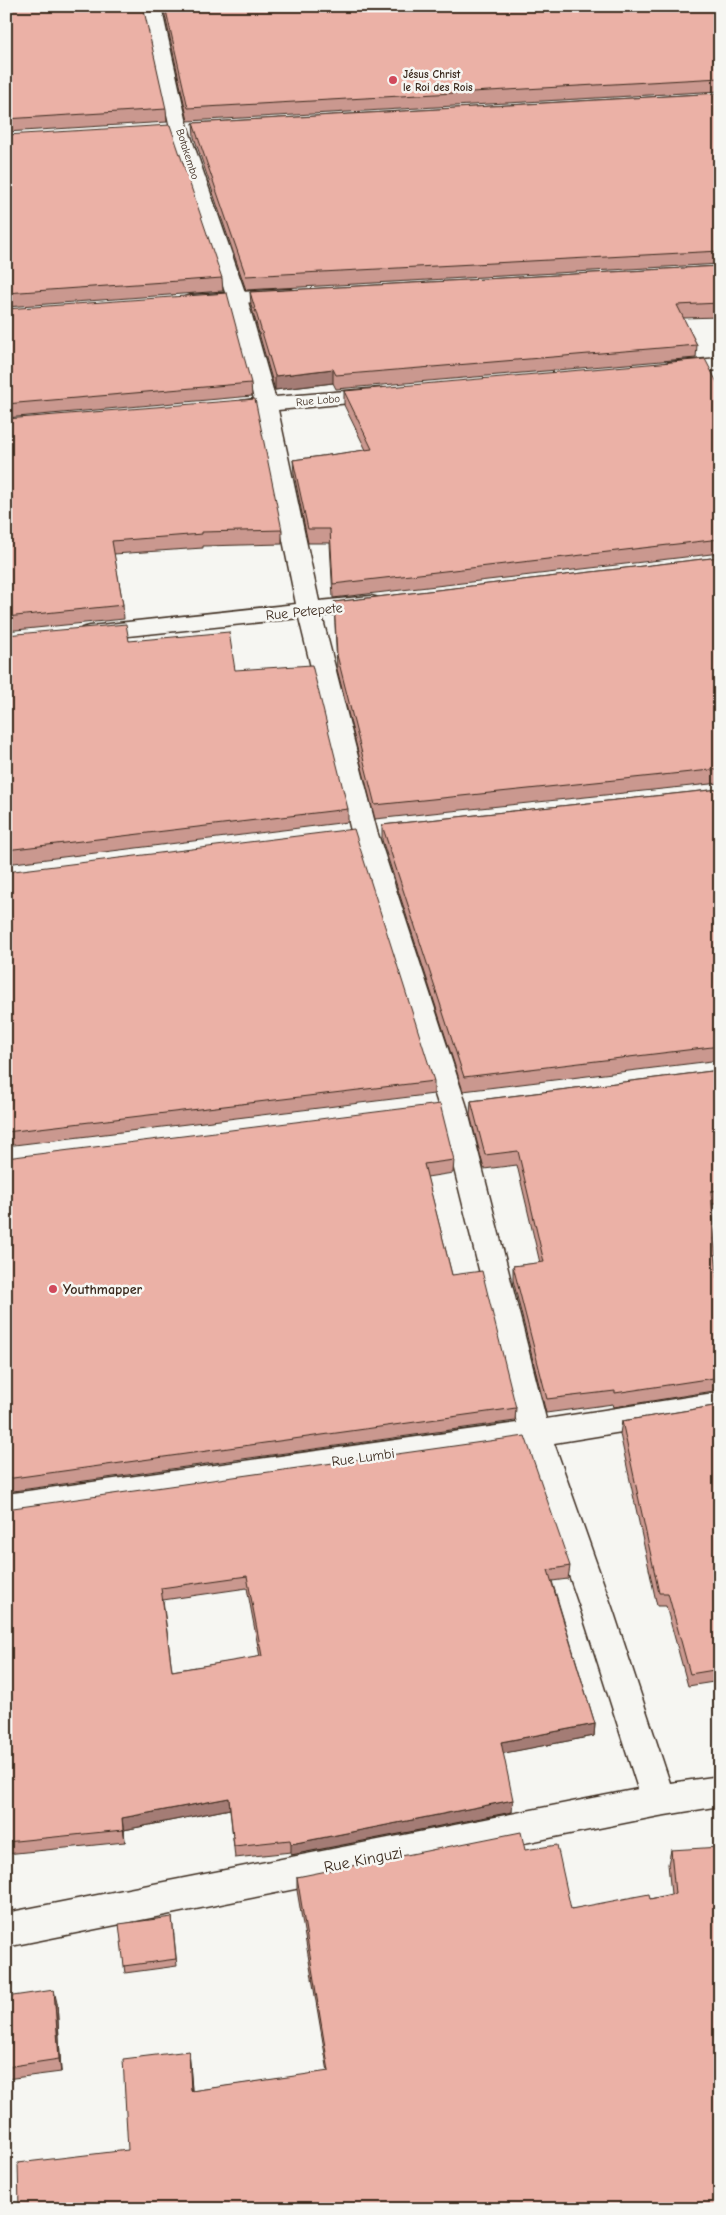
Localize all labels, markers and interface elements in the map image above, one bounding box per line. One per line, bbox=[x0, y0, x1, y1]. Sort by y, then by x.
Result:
place label: Jésus Christ le Roi des Rois bbox=[403, 68, 473, 94]
marker: Jésus Christ le Roi des Rois bbox=[387, 74, 399, 86]
street label: Botakembo bbox=[173, 127, 202, 181]
street label: Rue Lobo bbox=[295, 392, 341, 409]
street label: Rue Petepete bbox=[265, 599, 343, 624]
place label: Youthmapper bbox=[63, 1281, 142, 1298]
marker: Youthmapper bbox=[47, 1283, 59, 1295]
street label: Rue Lumbi bbox=[330, 1445, 396, 1470]
street label: Rue Kinguzi bbox=[322, 1844, 404, 1876]

